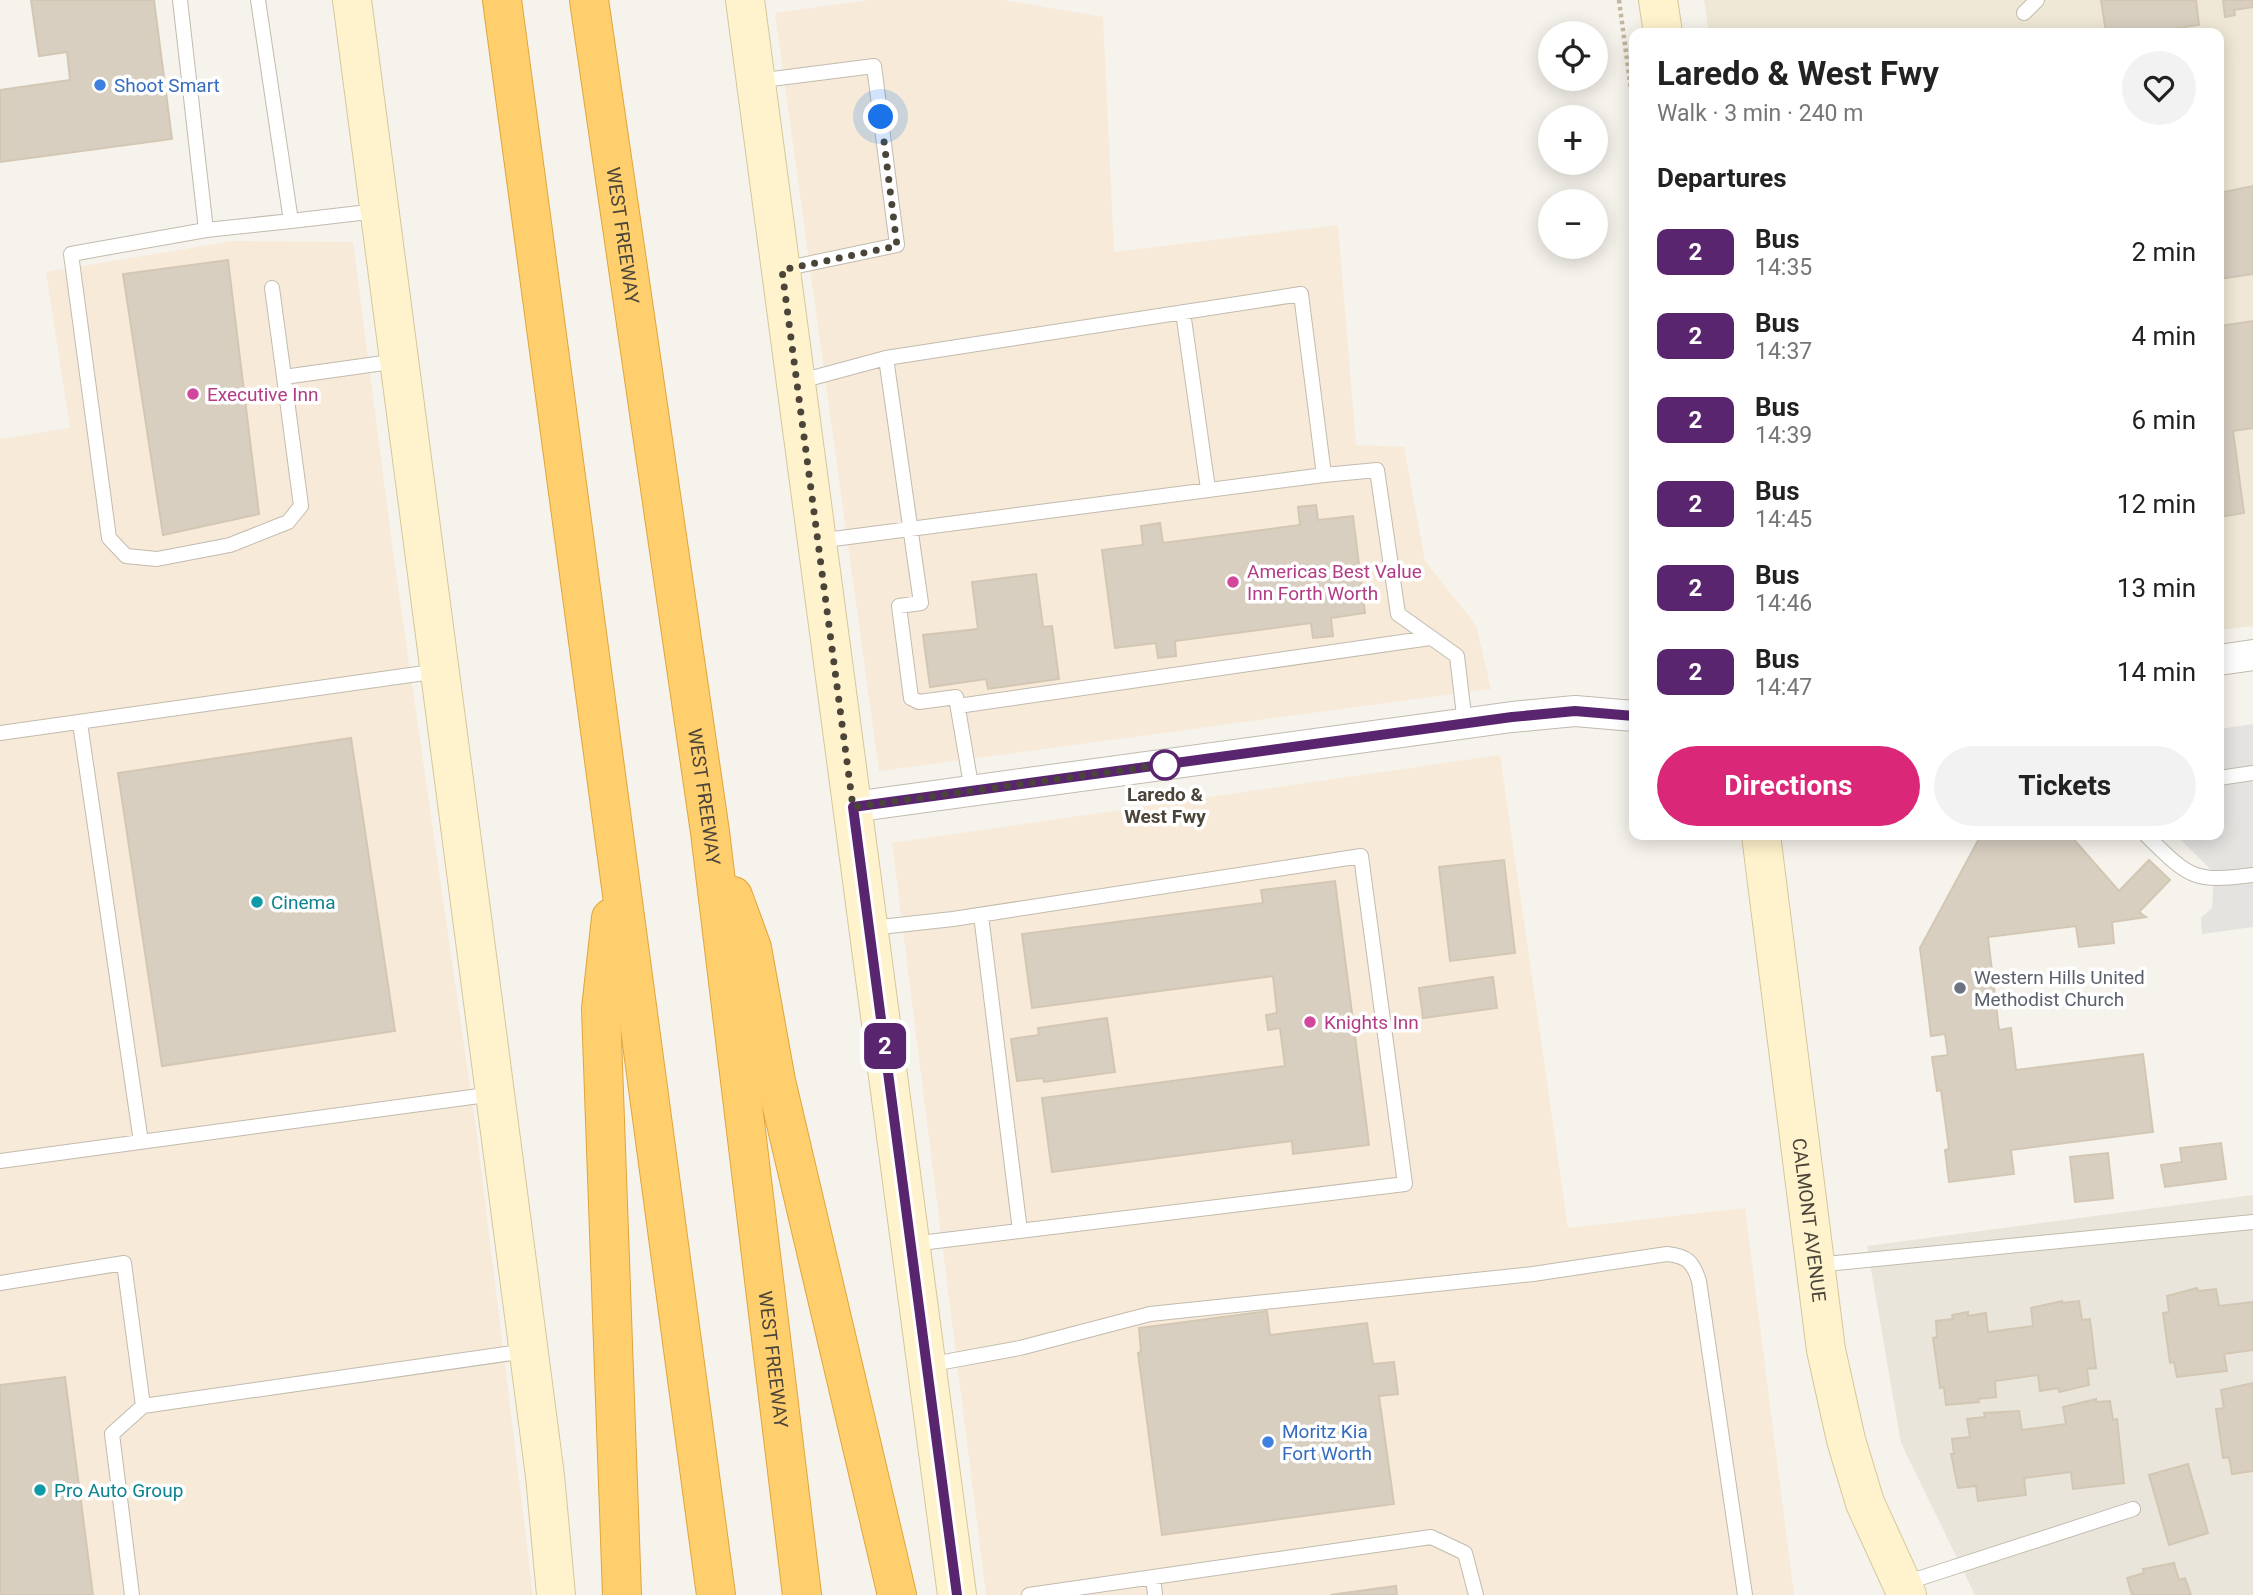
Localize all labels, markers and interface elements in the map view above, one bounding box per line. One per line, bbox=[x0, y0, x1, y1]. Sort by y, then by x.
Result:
map controls bbox=[1538, 21, 1608, 259]
button: locate bbox=[1538, 21, 1608, 91]
button: heart bbox=[2122, 51, 2196, 125]
text: Laredo & West Fwy bbox=[1657, 54, 1939, 93]
place label: Shoot Smart bbox=[114, 74, 220, 97]
marker: Shoot Smart bbox=[92, 77, 108, 93]
your location bbox=[863, 99, 898, 134]
text: Walk · 3 min · 240 m bbox=[1657, 100, 1863, 127]
button: + bbox=[1538, 105, 1608, 175]
text: Departures bbox=[1657, 163, 1787, 193]
street label: WEST FREEWAY bbox=[602, 166, 645, 306]
button: − bbox=[1538, 189, 1608, 259]
text: Bus bbox=[1755, 224, 1800, 254]
text: 2 min bbox=[2131, 237, 2196, 267]
text: 2 bbox=[1689, 238, 1702, 266]
text: 14:35 bbox=[1755, 254, 1812, 281]
text: Bus bbox=[1755, 308, 1800, 338]
text: 4 min bbox=[2131, 321, 2196, 351]
text: 2 bbox=[1689, 322, 1702, 350]
text: 14:37 bbox=[1755, 338, 1812, 365]
place label: Executive Inn bbox=[207, 383, 318, 406]
marker: Executive Inn bbox=[185, 386, 201, 402]
text: Bus bbox=[1755, 392, 1800, 422]
text: 6 min bbox=[2131, 405, 2196, 435]
text: 2 bbox=[1689, 406, 1702, 434]
text: 14:39 bbox=[1755, 422, 1812, 449]
text: Bus bbox=[1755, 476, 1800, 506]
text: 12 min bbox=[2117, 489, 2196, 519]
text: 2 bbox=[1689, 490, 1702, 518]
text: 14:45 bbox=[1755, 506, 1812, 533]
place label: Americas Best Value Inn Forth Worth bbox=[1247, 560, 1422, 605]
text: Bus bbox=[1755, 560, 1800, 590]
text: 13 min bbox=[2117, 573, 2196, 603]
marker: Americas Best Value Inn Forth Worth bbox=[1225, 574, 1241, 590]
text: 2 bbox=[1689, 574, 1702, 602]
text: 14:46 bbox=[1755, 590, 1812, 617]
text: Bus bbox=[1755, 644, 1800, 674]
text: 14 min bbox=[2117, 657, 2196, 687]
text: 2 bbox=[1689, 658, 1702, 686]
text: 14:47 bbox=[1755, 674, 1812, 701]
street label: WEST FREEWAY bbox=[684, 727, 725, 867]
button: Directions bbox=[1657, 746, 1920, 826]
button: Tickets bbox=[1934, 746, 2196, 826]
marker: Laredo & West Fwy bbox=[1150, 750, 1180, 780]
place label: Laredo & West Fwy bbox=[1124, 783, 1206, 828]
place label: Cinema bbox=[271, 891, 336, 914]
marker: Cinema bbox=[249, 894, 265, 910]
place label: Western Hills United Methodist Church bbox=[1974, 966, 2145, 1011]
marker: Western Hills United Methodist Church bbox=[1952, 980, 1968, 996]
place label: Knights Inn bbox=[1324, 1011, 1419, 1034]
marker: Knights Inn bbox=[1302, 1014, 1318, 1030]
line badge: 2 bbox=[862, 1023, 908, 1069]
text: 2 bbox=[878, 1032, 892, 1060]
street label: CALMONT AVENUE bbox=[1788, 1137, 1831, 1303]
street label: WEST FREEWAY bbox=[754, 1290, 793, 1430]
place label: Moritz Kia Fort Worth bbox=[1282, 1420, 1372, 1465]
marker: Moritz Kia Fort Worth bbox=[1260, 1434, 1276, 1450]
place label: Pro Auto Group bbox=[54, 1479, 183, 1502]
marker: Pro Auto Group bbox=[32, 1482, 48, 1498]

